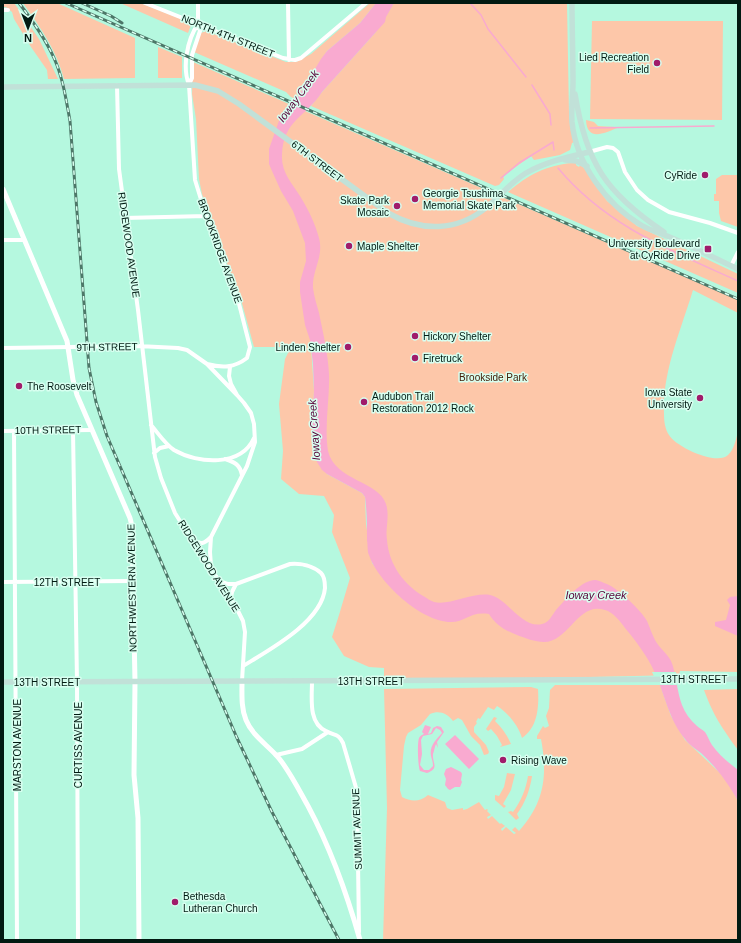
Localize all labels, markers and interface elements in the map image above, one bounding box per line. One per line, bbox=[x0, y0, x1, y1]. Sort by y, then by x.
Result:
north arrow bbox=[8, 8, 48, 48]
street label: NORTH 4TH STREET bbox=[180, 12, 276, 60]
text: N bbox=[24, 32, 32, 44]
place label: Lied Recreation Field bbox=[579, 52, 649, 75]
marker: Lied Recreation Field bbox=[652, 58, 662, 68]
water label: Ioway Creek bbox=[275, 67, 321, 124]
street label: 6TH STREET bbox=[289, 138, 345, 184]
place label: CyRide bbox=[664, 170, 697, 181]
marker: CyRide bbox=[700, 170, 710, 180]
place label: Georgie Tsushima Memorial Skate Park bbox=[423, 188, 517, 211]
street label: RIDGEWOOD AVENUE bbox=[116, 192, 142, 299]
marker: Georgie Tsushima Memorial Skate Park bbox=[410, 194, 420, 204]
place label: Skate Park Mosaic bbox=[340, 195, 390, 218]
street label: BROOKRIDGE AVENUE bbox=[196, 197, 244, 305]
marker: Skate Park Mosaic bbox=[392, 201, 402, 211]
place label: University Boulevard at CyRide Drive bbox=[608, 238, 700, 261]
marker: Maple Shelter bbox=[344, 241, 354, 251]
place label: Maple Shelter bbox=[357, 241, 419, 252]
marker: University Boulevard at CyRide Drive bbox=[703, 244, 713, 254]
marker: Hickory Shelter bbox=[410, 331, 420, 341]
place label: Hickory Shelter bbox=[423, 331, 491, 342]
street label: 9TH STREET bbox=[76, 341, 138, 353]
place label: Linden Shelter bbox=[276, 342, 341, 353]
marker: Linden Shelter bbox=[343, 342, 353, 352]
marker: Firetruck bbox=[410, 353, 420, 363]
place label: Firetruck bbox=[423, 353, 463, 364]
park label: Brookside Park bbox=[459, 372, 528, 383]
marker: The Roosevelt bbox=[14, 381, 24, 391]
place label: The Roosevelt bbox=[27, 381, 92, 392]
place label: Iowa State University bbox=[645, 387, 692, 410]
place label: Audubon Trail Restoration 2012 Rock bbox=[372, 391, 475, 414]
marker: Iowa State University bbox=[695, 393, 705, 403]
marker: Audubon Trail Restoration 2012 Rock bbox=[359, 397, 369, 407]
water label: Ioway Creek bbox=[306, 399, 322, 461]
street label: 10TH STREET bbox=[15, 424, 81, 436]
street label: RIDGEWOOD AVENUE bbox=[176, 518, 242, 614]
street label: NORTHWESTERN AVENUE bbox=[125, 524, 139, 652]
street label: 12TH STREET bbox=[34, 577, 100, 588]
water label: Ioway Creek bbox=[565, 589, 627, 601]
street label: 13TH STREET bbox=[661, 674, 727, 685]
street label: 13TH STREET bbox=[338, 676, 404, 687]
street label: 13TH STREET bbox=[14, 677, 80, 688]
street label: MARSTON AVENUE bbox=[12, 698, 23, 791]
street label: CURTISS AVENUE bbox=[73, 702, 84, 788]
marker: Rising Wave bbox=[498, 755, 508, 765]
place label: Rising Wave bbox=[511, 755, 567, 766]
street label: SUMMIT AVENUE bbox=[350, 788, 364, 870]
place label: Bethesda Lutheran Church bbox=[183, 891, 258, 914]
marker: Bethesda Lutheran Church bbox=[170, 897, 180, 907]

